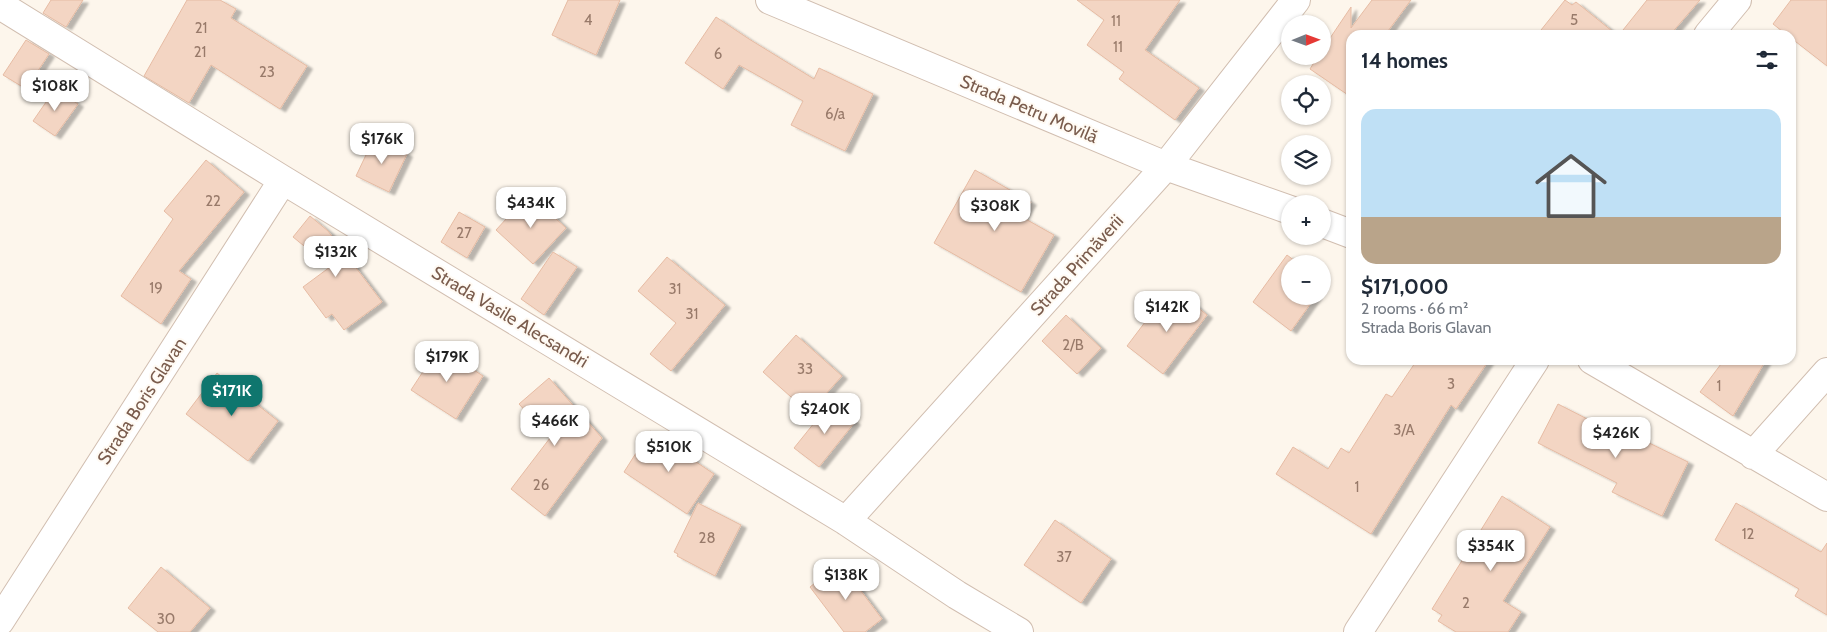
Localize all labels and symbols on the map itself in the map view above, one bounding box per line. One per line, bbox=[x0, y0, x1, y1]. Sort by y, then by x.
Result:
house number: 4 bbox=[584, 11, 593, 29]
house number: 5 bbox=[1570, 11, 1578, 29]
house number: 11 bbox=[1111, 12, 1121, 30]
north arrow bbox=[1281, 15, 1331, 65]
house number: 21 bbox=[195, 19, 207, 37]
house number: 11 bbox=[1113, 38, 1123, 56]
house number: 21 bbox=[194, 43, 206, 61]
house number: 6 bbox=[714, 45, 722, 63]
house number: 23 bbox=[259, 63, 275, 81]
pin: $108K bbox=[20, 70, 90, 112]
street label: Strada Petru Movilă bbox=[957, 70, 1101, 148]
house number: 6/a bbox=[825, 105, 846, 123]
pin: $176K bbox=[347, 122, 417, 165]
pin: $434K bbox=[496, 186, 566, 229]
pin: $308K bbox=[960, 190, 1030, 232]
house number: 22 bbox=[205, 192, 221, 210]
street label: Strada Primăverii bbox=[1026, 210, 1128, 320]
house number: 27 bbox=[456, 224, 472, 242]
pin: $132K bbox=[301, 236, 371, 278]
street label: Strada Vasile Alecsandri bbox=[428, 261, 592, 373]
house number: 19 bbox=[149, 279, 163, 297]
house number: 31 bbox=[668, 280, 682, 298]
pin: $142K bbox=[1132, 290, 1202, 333]
house number: 31 bbox=[685, 305, 699, 323]
street label: Strada Boris Glavan bbox=[93, 333, 191, 469]
house number: 2/B bbox=[1062, 336, 1084, 354]
pin: $179K bbox=[412, 340, 482, 383]
house number: 33 bbox=[797, 360, 813, 378]
pin: $171K bbox=[197, 374, 267, 417]
house number: 3 bbox=[1447, 375, 1455, 393]
house number: 1 bbox=[1717, 377, 1721, 395]
pin: $240K bbox=[790, 392, 860, 435]
pin: $466K bbox=[520, 404, 590, 447]
pin: $426K bbox=[1581, 416, 1651, 459]
house number: 3/A bbox=[1393, 421, 1415, 439]
pin: $510K bbox=[634, 430, 704, 473]
house number: 26 bbox=[533, 476, 549, 494]
house number: 1 bbox=[1355, 478, 1359, 496]
house number: 12 bbox=[1742, 525, 1755, 543]
house number: 28 bbox=[699, 529, 715, 547]
pin: $354K bbox=[1456, 530, 1526, 572]
house number: 37 bbox=[1056, 548, 1072, 566]
pin: $138K bbox=[811, 558, 881, 601]
house number: 2 bbox=[1462, 594, 1470, 612]
house number: 30 bbox=[157, 610, 175, 628]

